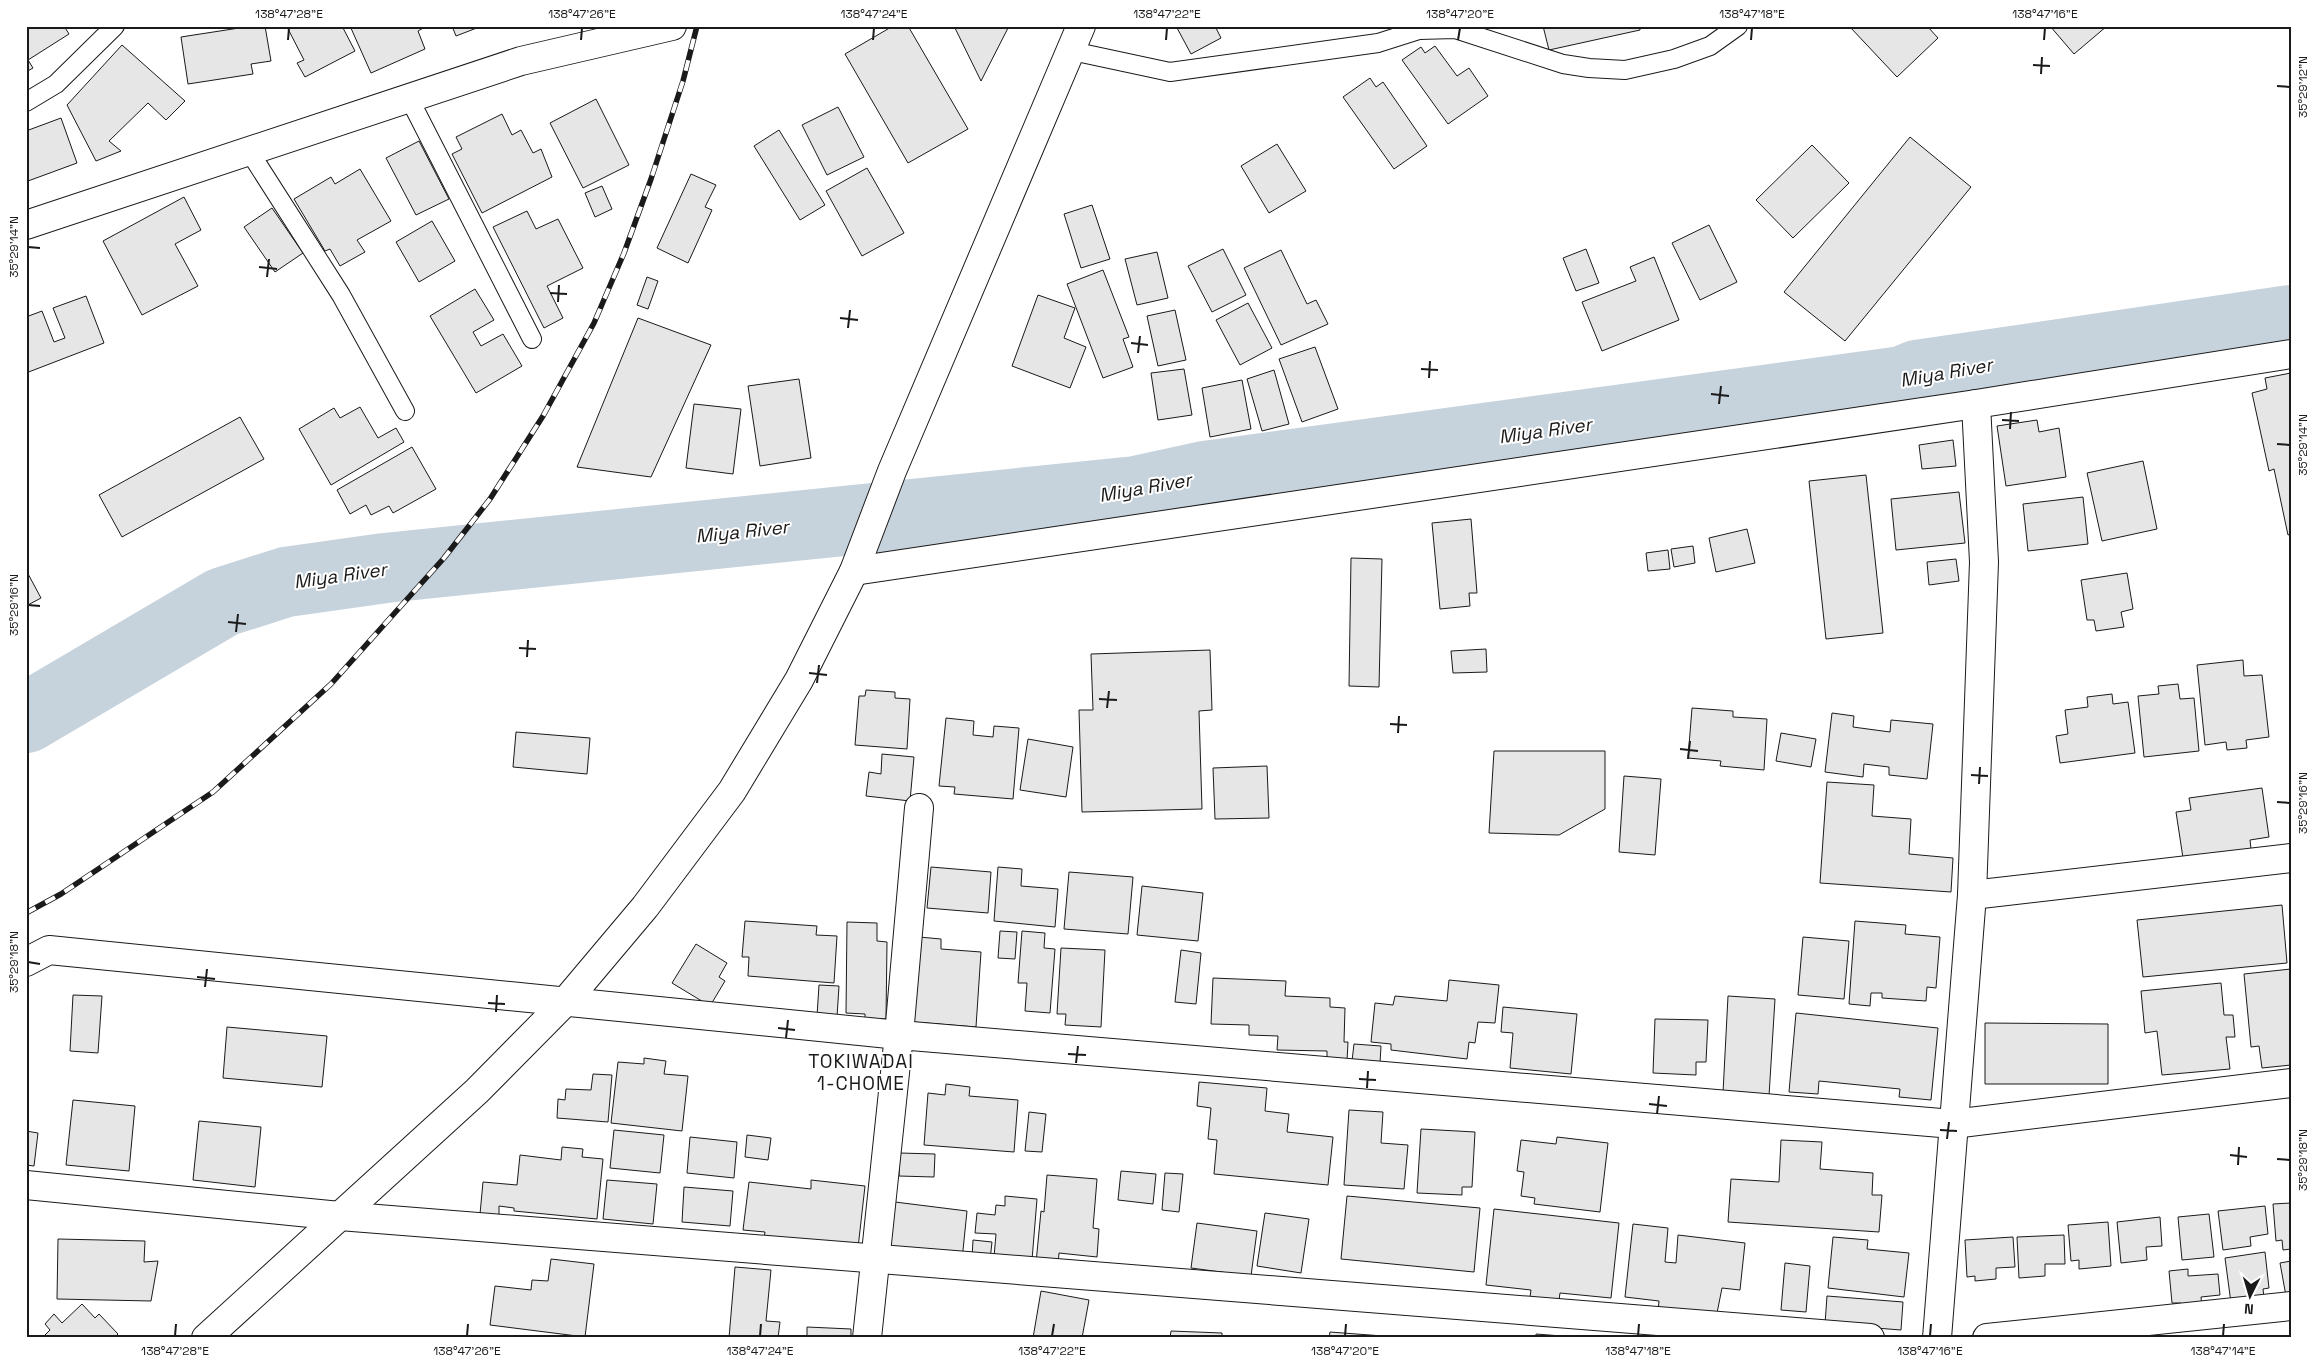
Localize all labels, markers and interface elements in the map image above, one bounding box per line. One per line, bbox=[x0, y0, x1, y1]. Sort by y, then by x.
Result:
text: 138°47'28"E bbox=[255, 6, 323, 22]
text: 138°47'26"E bbox=[548, 6, 616, 22]
text: 138°47'24"E bbox=[840, 6, 908, 22]
text: 138°47'22"E bbox=[1133, 6, 1201, 22]
text: 138°47'20"E bbox=[1426, 6, 1494, 22]
text: 138°47'18"E bbox=[1719, 6, 1785, 22]
text: 138°47'16"E bbox=[2012, 6, 2078, 22]
text: 35°29'12"N bbox=[2295, 56, 2311, 118]
text: 35°29'14"N bbox=[6, 216, 22, 278]
water label: Miya River bbox=[1898, 352, 1996, 393]
water label: Miya River bbox=[1497, 411, 1595, 449]
text: 35°29'14"N bbox=[2295, 414, 2311, 476]
water label: Miya River bbox=[1097, 467, 1195, 508]
water label: Miya River bbox=[694, 514, 792, 549]
water label: Miya River bbox=[292, 556, 390, 594]
text: 35°29'16"N bbox=[6, 574, 22, 636]
text: 35°29'16"N bbox=[2295, 772, 2311, 834]
text: 35°29'18"N bbox=[6, 931, 22, 993]
district label: TOKIWADAI 1-CHOME bbox=[808, 1049, 914, 1096]
text: 35°29'18"N bbox=[2295, 1129, 2311, 1191]
north arrow bbox=[2224, 1272, 2274, 1322]
text: N bbox=[2243, 1300, 2254, 1318]
text: 138°47'28"E bbox=[141, 1343, 209, 1359]
text: 138°47'26"E bbox=[433, 1343, 501, 1359]
text: 138°47'24"E bbox=[726, 1343, 794, 1359]
text: 138°47'22"E bbox=[1018, 1343, 1086, 1359]
text: 138°47'20"E bbox=[1311, 1343, 1379, 1359]
text: 138°47'18"E bbox=[1605, 1343, 1671, 1359]
text: 138°47'16"E bbox=[1897, 1343, 1963, 1359]
text: 138°47'14"E bbox=[2190, 1343, 2256, 1359]

